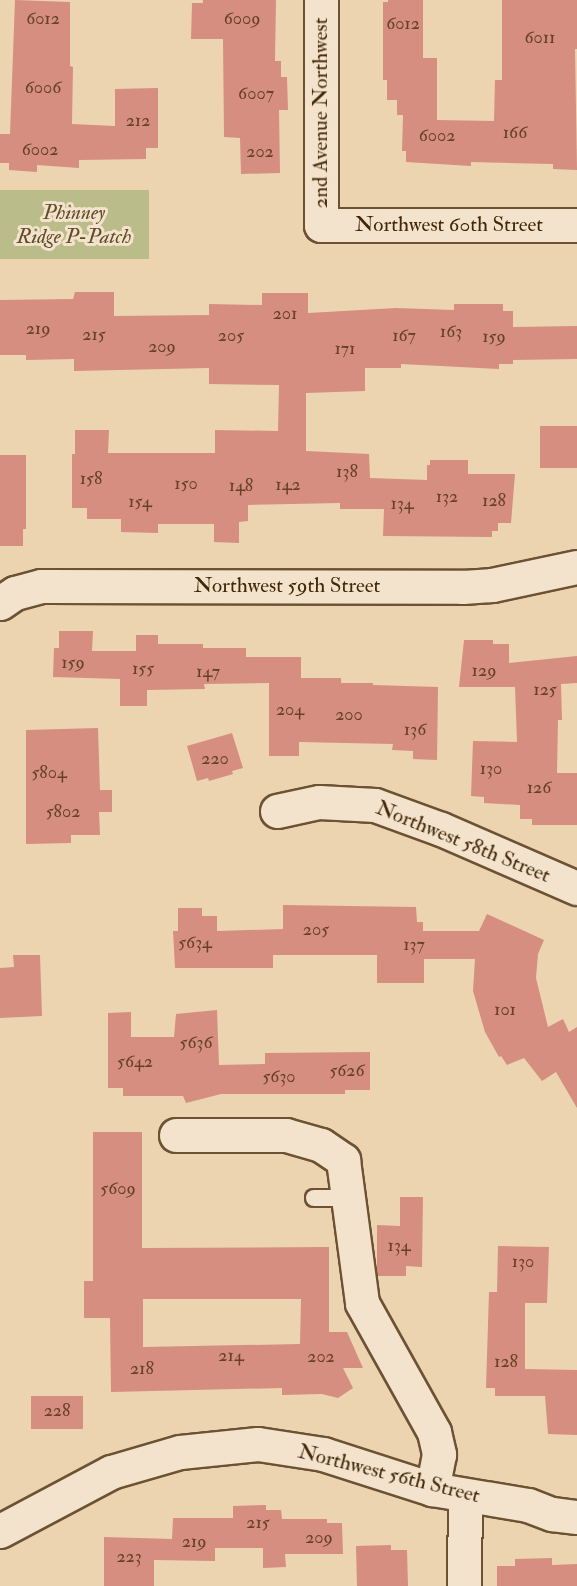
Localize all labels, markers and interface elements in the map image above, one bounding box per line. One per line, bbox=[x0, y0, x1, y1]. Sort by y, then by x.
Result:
house number: 6012 bbox=[26, 8, 60, 30]
house number: 6009 bbox=[224, 8, 260, 30]
house number: 6012 bbox=[386, 13, 420, 35]
street label: 2nd Avenue Northwest bbox=[308, 18, 334, 208]
house number: 6011 bbox=[524, 27, 556, 49]
house number: 6006 bbox=[25, 77, 61, 99]
house number: 6007 bbox=[238, 83, 274, 105]
house number: 212 bbox=[126, 110, 150, 132]
house number: 166 bbox=[503, 122, 527, 144]
house number: 6002 bbox=[419, 125, 455, 147]
house number: 6002 bbox=[22, 139, 58, 161]
house number: 202 bbox=[246, 141, 274, 163]
park label: Phinney Ridge P-Patch bbox=[17, 200, 131, 250]
street label: Northwest 60th Street bbox=[355, 212, 543, 238]
house number: 201 bbox=[273, 303, 297, 325]
house number: 219 bbox=[26, 318, 50, 340]
house number: 163 bbox=[440, 321, 462, 343]
house number: 215 bbox=[82, 324, 106, 346]
house number: 205 bbox=[218, 325, 244, 347]
house number: 167 bbox=[392, 325, 416, 347]
house number: 159 bbox=[482, 326, 506, 348]
house number: 209 bbox=[148, 336, 176, 358]
house number: 171 bbox=[334, 338, 356, 360]
house number: 138 bbox=[336, 461, 358, 483]
house number: 158 bbox=[80, 468, 102, 490]
house number: 150 bbox=[174, 473, 198, 495]
house number: 142 bbox=[275, 474, 301, 496]
house number: 148 bbox=[229, 475, 253, 497]
house number: 132 bbox=[436, 486, 458, 508]
house number: 128 bbox=[482, 490, 506, 512]
house number: 154 bbox=[128, 491, 152, 513]
house number: 134 bbox=[391, 493, 413, 515]
street label: Northwest 59th Street bbox=[194, 573, 380, 599]
house number: 159 bbox=[61, 652, 85, 674]
house number: 155 bbox=[132, 658, 154, 680]
house number: 129 bbox=[472, 660, 496, 682]
house number: 147 bbox=[196, 661, 220, 683]
house number: 125 bbox=[533, 679, 557, 701]
house number: 204 bbox=[276, 699, 304, 721]
house number: 200 bbox=[335, 704, 363, 726]
house number: 136 bbox=[404, 719, 426, 741]
house number: 220 bbox=[201, 748, 229, 770]
house number: 130 bbox=[480, 758, 502, 780]
house number: 5804 bbox=[31, 762, 67, 784]
house number: 126 bbox=[527, 777, 551, 799]
street label: Northwest 58th Street bbox=[372, 796, 554, 888]
house number: 5802 bbox=[46, 801, 80, 823]
house number: 205 bbox=[303, 919, 329, 941]
house number: 5634 bbox=[178, 932, 212, 954]
house number: 137 bbox=[403, 934, 425, 956]
house number: 101 bbox=[494, 999, 516, 1021]
house number: 5636 bbox=[180, 1032, 212, 1054]
house number: 5642 bbox=[117, 1051, 153, 1073]
house number: 5626 bbox=[329, 1060, 365, 1082]
house number: 5630 bbox=[262, 1066, 296, 1088]
house number: 5609 bbox=[100, 1178, 136, 1200]
house number: 134 bbox=[388, 1235, 410, 1257]
house number: 130 bbox=[512, 1251, 534, 1273]
house number: 214 bbox=[218, 1345, 244, 1367]
house number: 202 bbox=[307, 1346, 335, 1368]
house number: 128 bbox=[494, 1351, 518, 1373]
house number: 218 bbox=[130, 1358, 154, 1380]
house number: 228 bbox=[44, 1400, 70, 1422]
street label: Northwest 56th Street bbox=[296, 1439, 482, 1509]
house number: 215 bbox=[246, 1512, 270, 1534]
house number: 209 bbox=[305, 1527, 333, 1549]
house number: 219 bbox=[182, 1531, 206, 1553]
house number: 223 bbox=[116, 1546, 142, 1568]

